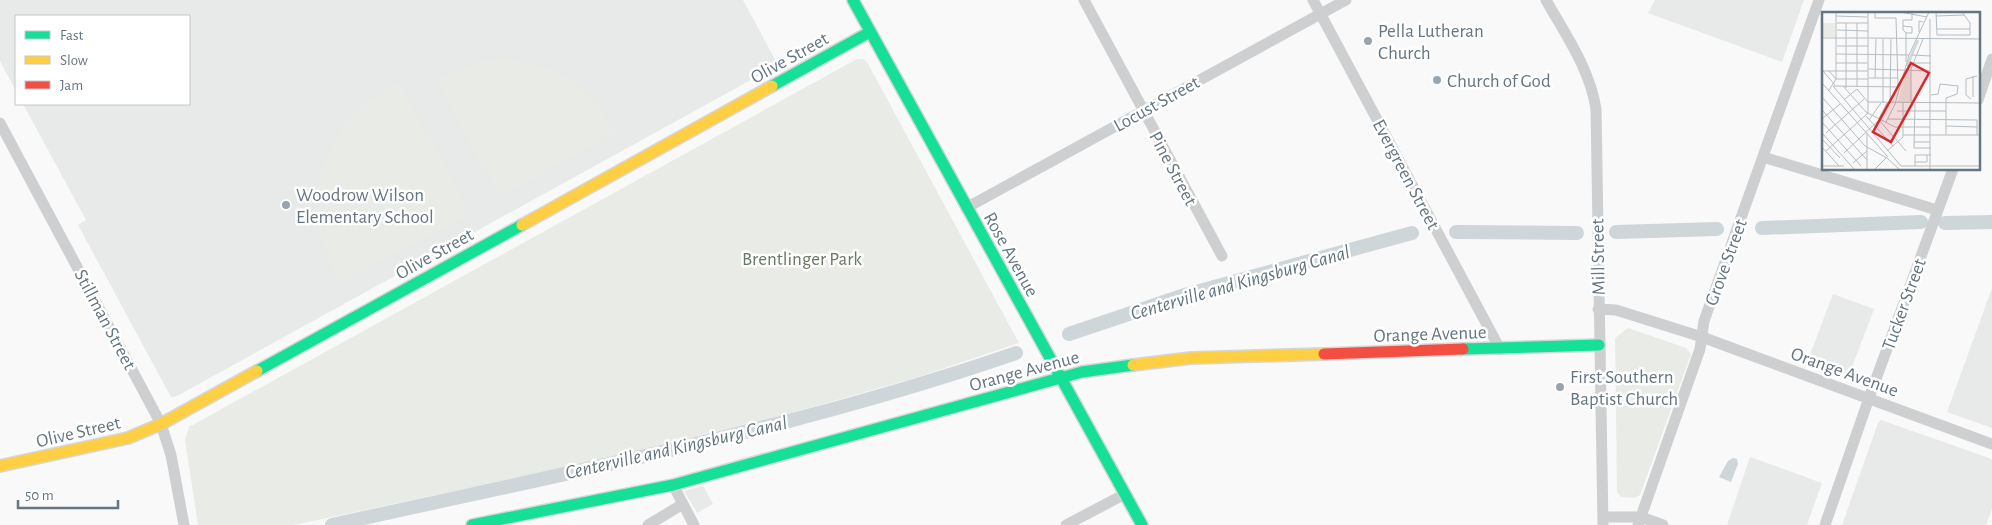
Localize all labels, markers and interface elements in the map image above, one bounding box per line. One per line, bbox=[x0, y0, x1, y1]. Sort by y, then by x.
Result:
inset map bbox=[1822, 12, 1980, 170]
legend bbox=[15, 15, 190, 105]
place label: Pella Lutheran Church bbox=[1378, 22, 1484, 63]
text: Fast bbox=[60, 28, 84, 43]
street label: Olive Street bbox=[748, 29, 832, 87]
marker: Pella Lutheran Church bbox=[1362, 35, 1374, 47]
text: Slow bbox=[60, 53, 88, 68]
place label: Church of God bbox=[1447, 72, 1551, 91]
street label: Locust Street bbox=[1111, 73, 1203, 136]
marker: Church of God bbox=[1431, 74, 1443, 86]
text: Jam bbox=[60, 78, 83, 93]
street label: Evergreen Street bbox=[1369, 116, 1443, 233]
street label: Pine Street bbox=[1145, 129, 1200, 209]
place label: Woodrow Wilson Elementary School bbox=[296, 186, 434, 227]
marker: Woodrow Wilson Elementary School bbox=[280, 199, 292, 211]
street label: Rose Avenue bbox=[980, 209, 1042, 300]
street label: Grove Street bbox=[1702, 217, 1751, 308]
street label: Mill Street bbox=[1588, 218, 1609, 296]
street label: Olive Street bbox=[393, 225, 477, 283]
water label: Centerville and Kingsburg Canal bbox=[1128, 242, 1352, 324]
park label: Brentlinger Park bbox=[742, 250, 862, 269]
street label: Tucker Street bbox=[1879, 256, 1930, 353]
street label: Stillman Street bbox=[70, 266, 139, 373]
street label: Orange Avenue bbox=[1373, 323, 1487, 346]
street label: Orange Avenue bbox=[1788, 344, 1901, 401]
street label: Orange Avenue bbox=[967, 348, 1081, 395]
place label: First Southern Baptist Church bbox=[1570, 368, 1678, 409]
marker: First Southern Baptist Church bbox=[1554, 381, 1566, 393]
water label: Centerville and Kingsburg Canal bbox=[563, 413, 789, 483]
street label: Olive Street bbox=[34, 414, 122, 451]
scale bar bbox=[18, 478, 118, 510]
text: 50 m bbox=[25, 488, 54, 503]

